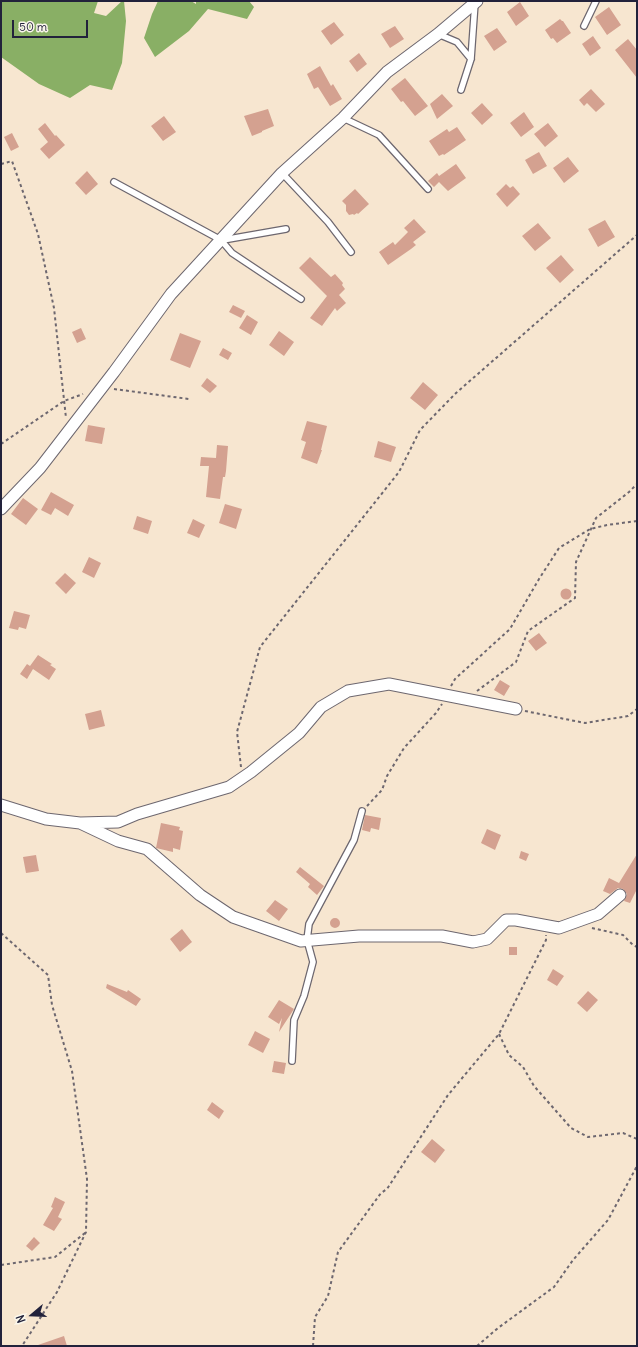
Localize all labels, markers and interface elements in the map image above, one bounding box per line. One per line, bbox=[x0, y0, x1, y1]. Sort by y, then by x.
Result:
scale bar bbox=[14, 12, 90, 38]
text: 50 m bbox=[19, 19, 47, 34]
north arrow bbox=[12, 1295, 52, 1335]
text: N bbox=[13, 1313, 29, 1325]

